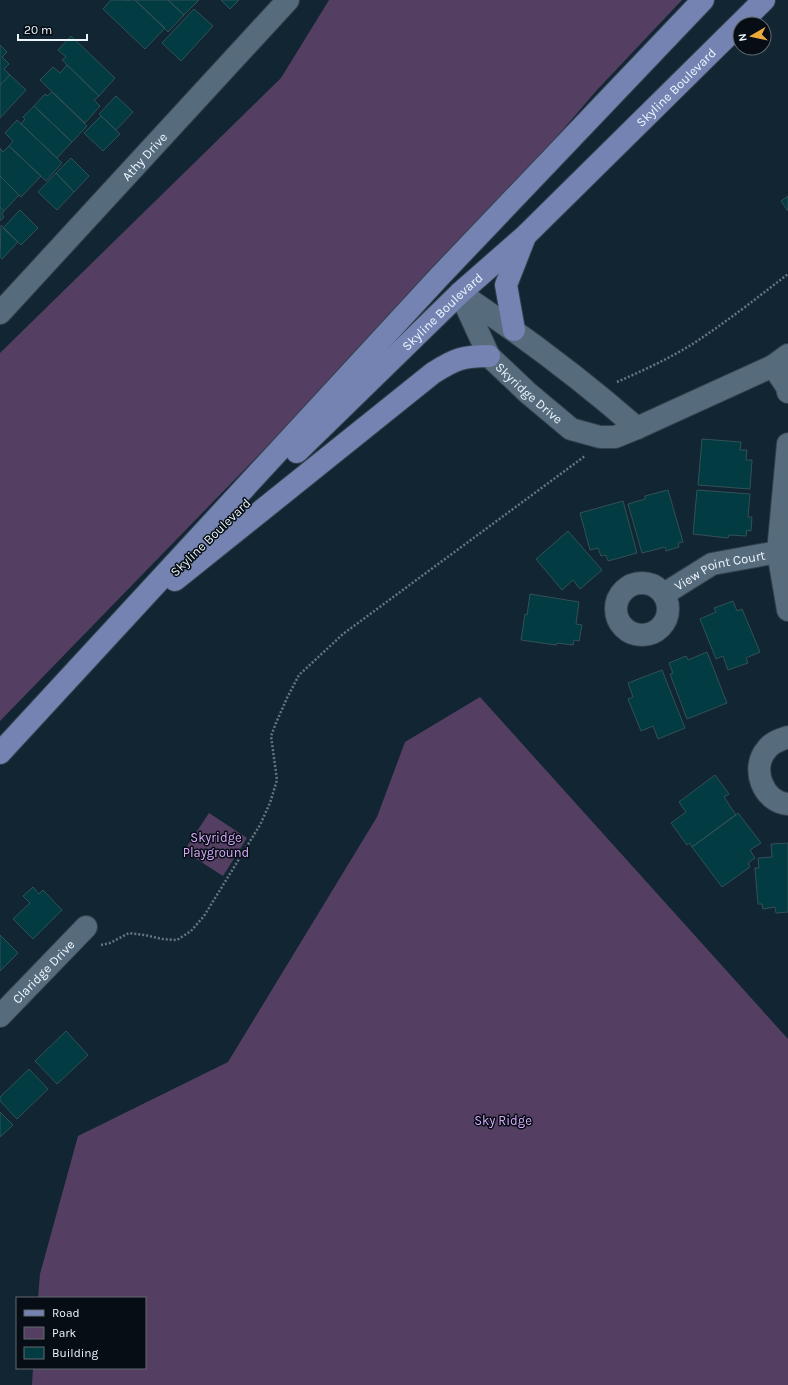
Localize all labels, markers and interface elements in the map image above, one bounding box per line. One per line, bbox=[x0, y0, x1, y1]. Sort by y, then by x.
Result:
scale bar bbox=[18, 16, 87, 42]
north arrow bbox=[732, 16, 772, 56]
text: 20 m bbox=[24, 23, 52, 37]
text: N bbox=[736, 33, 750, 42]
street label: Skyline Boulevard bbox=[633, 45, 719, 130]
street label: Athy Drive bbox=[119, 129, 171, 184]
street label: Skyline Boulevard bbox=[399, 270, 486, 354]
street label: Skyridge Drive bbox=[492, 359, 566, 427]
street label: Skyline Boulevard bbox=[167, 495, 254, 579]
street label: View Point Court bbox=[672, 547, 767, 594]
park label: Skyridge Playground bbox=[183, 830, 249, 860]
street label: Claridge Drive bbox=[9, 937, 78, 1007]
park label: Sky Ridge bbox=[474, 1113, 532, 1128]
legend bbox=[16, 1297, 146, 1369]
text: Road bbox=[52, 1306, 80, 1320]
text: Park bbox=[52, 1326, 77, 1340]
text: Building bbox=[52, 1346, 99, 1360]

